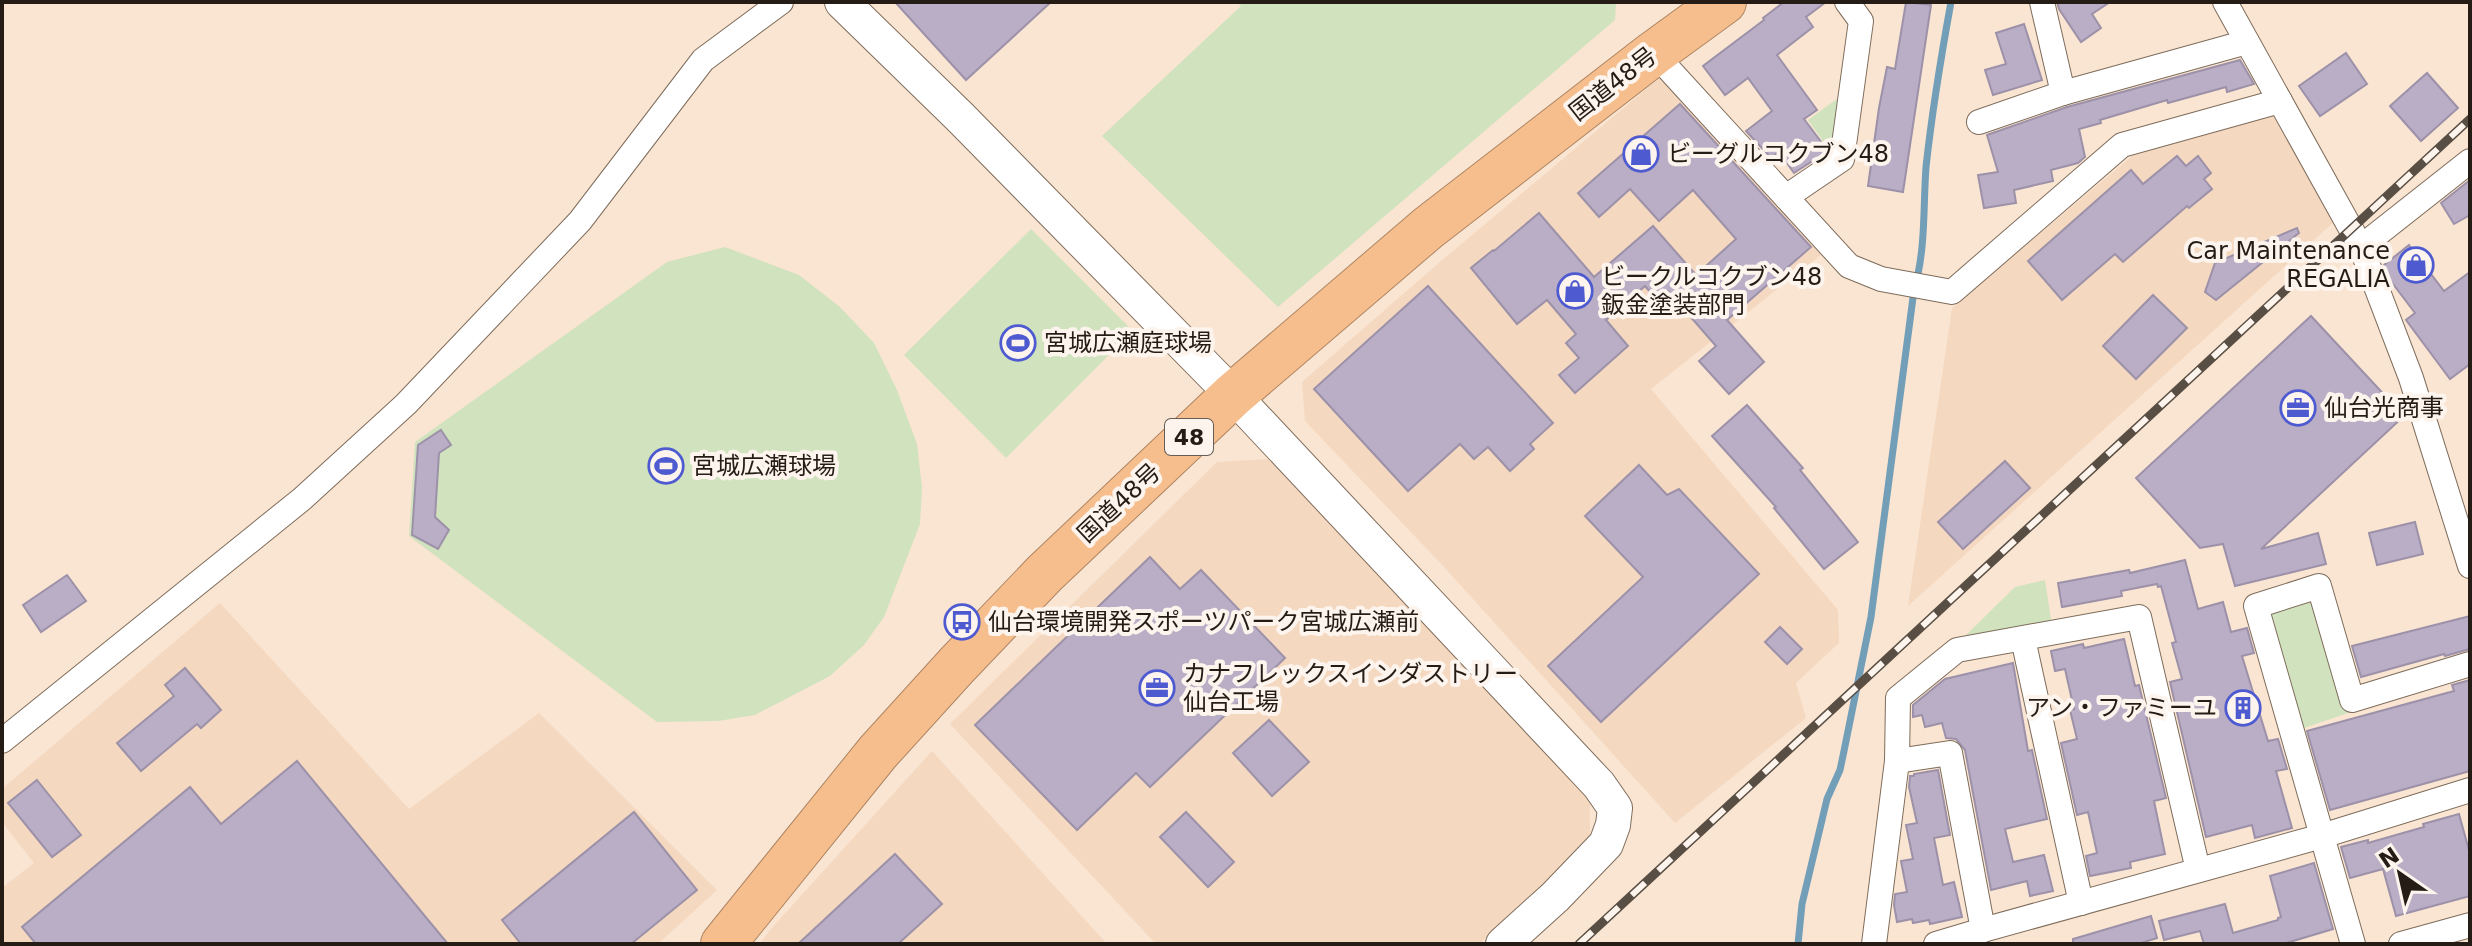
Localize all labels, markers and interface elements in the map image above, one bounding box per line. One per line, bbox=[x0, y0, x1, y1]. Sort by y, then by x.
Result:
street label: 国道48号 bbox=[1564, 41, 1662, 127]
shop icon: ビーグルコクブン48 bbox=[1622, 135, 1660, 173]
place label: ビーグルコクブン48 bbox=[1667, 140, 1889, 168]
place label: Car Maintenance REGALIA bbox=[2186, 237, 2391, 293]
shop icon: Car Maintenance REGALIA bbox=[2397, 246, 2435, 284]
place label: ビークルコクブン48 鈑金塗装部門 bbox=[1601, 263, 1822, 319]
shop icon: ビークルコクブン48 鈑金塗装部門 bbox=[1556, 272, 1594, 310]
sports icon: 宮城広瀬庭球場 bbox=[999, 324, 1037, 362]
place label: 宮城広瀬庭球場 bbox=[1044, 329, 1212, 357]
office icon: 仙台光商事 bbox=[2279, 389, 2317, 427]
place label: 仙台光商事 bbox=[2324, 394, 2444, 422]
road number: 48 bbox=[1165, 419, 1213, 455]
sports icon: 宮城広瀬球場 bbox=[647, 447, 685, 485]
place label: 宮城広瀬球場 bbox=[692, 452, 836, 480]
street label: 国道48号 bbox=[1072, 458, 1166, 548]
bus stop icon: 仙台環境開発スポーツパーク宮城広瀬前 bbox=[943, 603, 981, 641]
place label: 仙台環境開発スポーツパーク宮城広瀬前 bbox=[988, 608, 1420, 636]
place label: カナフレックスインダストリー 仙台工場 bbox=[1183, 660, 1518, 716]
office icon: カナフレックスインダストリー 仙台工場 bbox=[1138, 669, 1176, 707]
building icon: アン・ファミーユ bbox=[2224, 689, 2262, 727]
place label: アン・ファミーユ bbox=[2026, 694, 2217, 722]
north arrow bbox=[2360, 834, 2440, 914]
text: N bbox=[2374, 842, 2404, 873]

